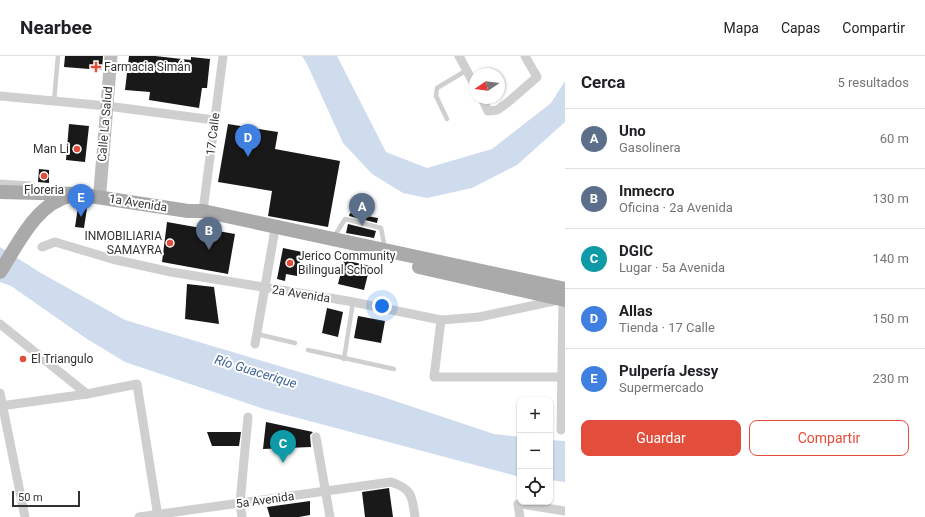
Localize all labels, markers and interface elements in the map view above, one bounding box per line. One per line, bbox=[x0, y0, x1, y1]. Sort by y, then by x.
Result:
text: Nearbee bbox=[20, 16, 92, 39]
text: Mapa bbox=[724, 20, 759, 36]
text: Capas bbox=[781, 20, 820, 36]
text: Compartir bbox=[842, 20, 905, 36]
place label: Farmacia Simán bbox=[104, 60, 191, 74]
marker: Farmacia Simán bbox=[91, 62, 101, 72]
north arrow bbox=[469, 68, 505, 104]
text: Cerca bbox=[581, 72, 625, 92]
text: 5 resultados bbox=[837, 75, 909, 90]
street label: Calle La Salud bbox=[95, 86, 115, 162]
street label: 17 Calle bbox=[203, 112, 223, 156]
text: Uno bbox=[619, 122, 646, 140]
pin: D bbox=[235, 124, 261, 157]
text: A bbox=[590, 131, 598, 146]
text: 60 m bbox=[880, 131, 909, 146]
text: Gasolinera bbox=[619, 140, 681, 155]
place label: Man Li bbox=[33, 142, 69, 156]
marker: Man Li bbox=[72, 144, 82, 154]
marker: Floreria bbox=[39, 171, 49, 181]
text: Inmecro bbox=[619, 182, 674, 200]
place label: Floreria bbox=[24, 183, 64, 197]
pin: E bbox=[68, 184, 94, 217]
street label: 1a Avenida bbox=[108, 191, 168, 215]
text: B bbox=[590, 191, 598, 206]
text: 130 m bbox=[872, 191, 909, 206]
pin: A bbox=[349, 193, 375, 226]
text: Oficina · 2a Avenida bbox=[619, 200, 733, 215]
pin: B bbox=[196, 217, 222, 250]
place label: INMOBILIARIA SAMAYRA bbox=[84, 229, 162, 257]
marker: INMOBILIARIA SAMAYRA bbox=[165, 238, 175, 248]
text: DGIC bbox=[619, 242, 653, 260]
place label: Jerico Community Bilingual School bbox=[298, 249, 396, 277]
text: C bbox=[590, 251, 598, 266]
text: 140 m bbox=[872, 251, 909, 266]
marker: Jerico Community Bilingual School bbox=[285, 258, 295, 268]
text: Lugar · 5a Avenida bbox=[619, 260, 725, 275]
street label: 2a Avenida bbox=[271, 282, 331, 306]
your location bbox=[372, 296, 392, 316]
text: Allas bbox=[619, 302, 653, 320]
text: D bbox=[590, 311, 598, 326]
text: 150 m bbox=[872, 311, 909, 326]
text: Tienda · 17 Calle bbox=[619, 320, 715, 335]
place label: El Triangulo bbox=[31, 352, 94, 366]
water label: Río Guacerique bbox=[213, 352, 299, 391]
marker: El Triangulo bbox=[18, 354, 28, 364]
text: Pulpería Jessy bbox=[619, 362, 718, 380]
text: E bbox=[590, 371, 598, 386]
text: 230 m bbox=[872, 371, 909, 386]
text: Supermercado bbox=[619, 380, 704, 395]
map controls bbox=[517, 397, 553, 505]
button: + bbox=[517, 397, 553, 433]
button: Guardar bbox=[581, 420, 741, 456]
button: Compartir bbox=[749, 420, 909, 456]
pin: C bbox=[270, 430, 296, 463]
button: − bbox=[517, 433, 553, 469]
button: locate bbox=[517, 469, 553, 505]
scale bar bbox=[12, 489, 80, 508]
street label: 5a Avenida bbox=[235, 489, 295, 511]
text: 50 m bbox=[18, 491, 43, 504]

